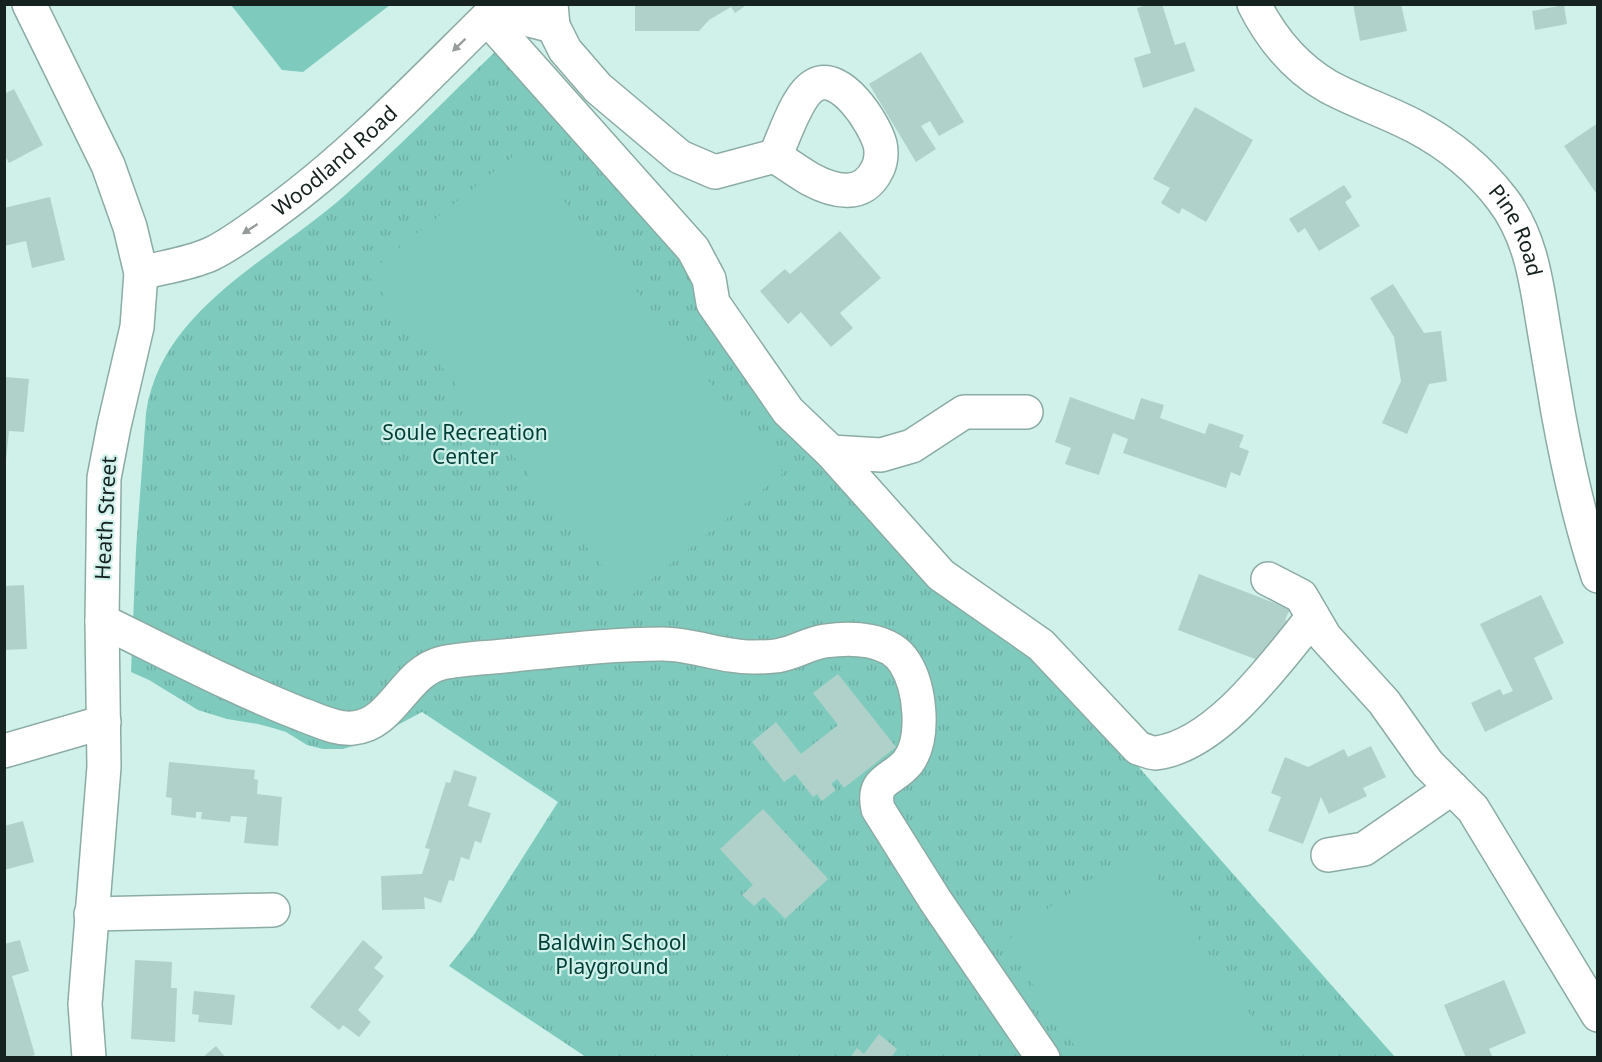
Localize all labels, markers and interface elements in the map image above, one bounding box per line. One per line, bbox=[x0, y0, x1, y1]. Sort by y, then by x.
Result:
one-way arrow bbox=[453, 38, 467, 52]
street label: Woodland Road bbox=[266, 99, 403, 222]
street label: Pine Road bbox=[1483, 178, 1549, 279]
one-way arrow bbox=[242, 223, 258, 234]
park label: Soule Recreation Center bbox=[382, 418, 548, 470]
street label: Heath Street bbox=[88, 455, 122, 581]
park label: Baldwin School Playground bbox=[537, 928, 687, 980]

